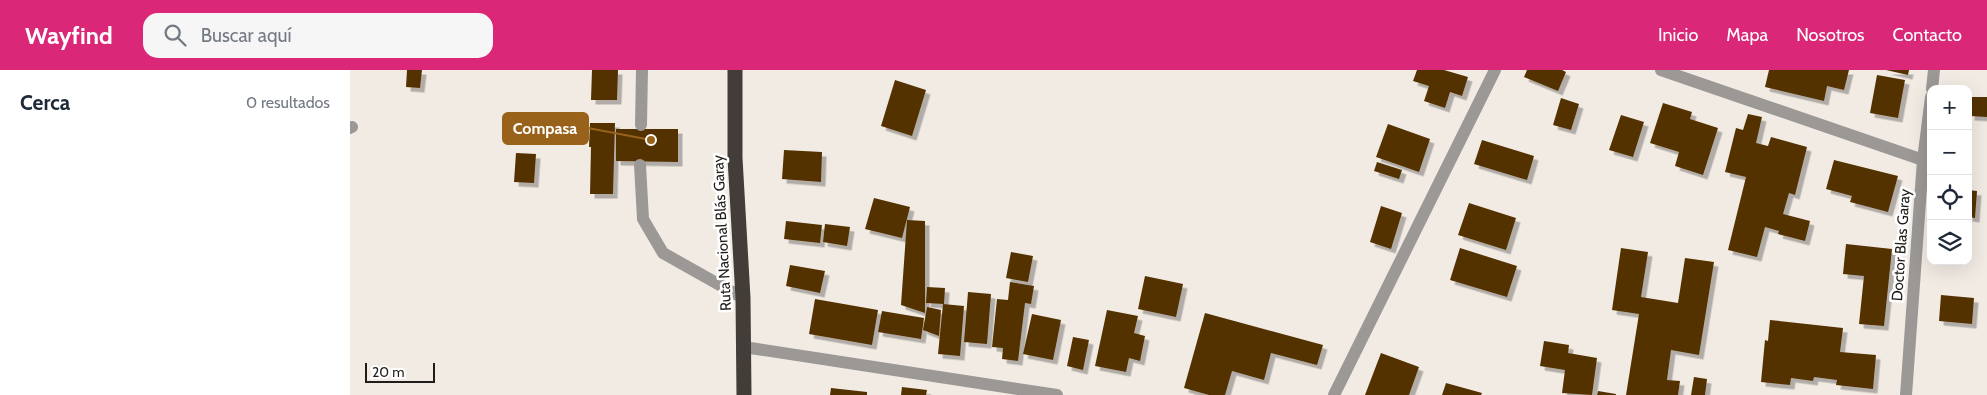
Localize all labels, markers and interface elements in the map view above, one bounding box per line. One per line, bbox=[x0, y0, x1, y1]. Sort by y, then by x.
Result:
search box bbox=[143, 13, 493, 58]
text: Wayfind bbox=[25, 21, 113, 50]
icon: search bbox=[161, 21, 189, 49]
text: Buscar aquí bbox=[201, 24, 292, 47]
text: Inicio bbox=[1658, 24, 1698, 46]
text: Mapa bbox=[1726, 24, 1768, 46]
text: Nosotros bbox=[1796, 24, 1865, 46]
text: Contacto bbox=[1893, 24, 1962, 46]
map controls bbox=[1927, 85, 1972, 265]
button: + bbox=[1927, 85, 1972, 130]
text: Cerca bbox=[20, 90, 70, 115]
text: 0 resultados bbox=[246, 93, 330, 112]
callout: Compasa bbox=[503, 113, 588, 144]
text: Compasa bbox=[513, 119, 577, 138]
button: − bbox=[1927, 130, 1972, 175]
street label: Ruta Nacional Blás Garay bbox=[709, 154, 735, 312]
button: locate bbox=[1927, 175, 1972, 220]
street label: Doctor Blas Garay bbox=[1888, 188, 1914, 302]
button: layers bbox=[1927, 220, 1972, 265]
scale bar bbox=[365, 360, 435, 383]
text: 20 m bbox=[372, 363, 405, 381]

